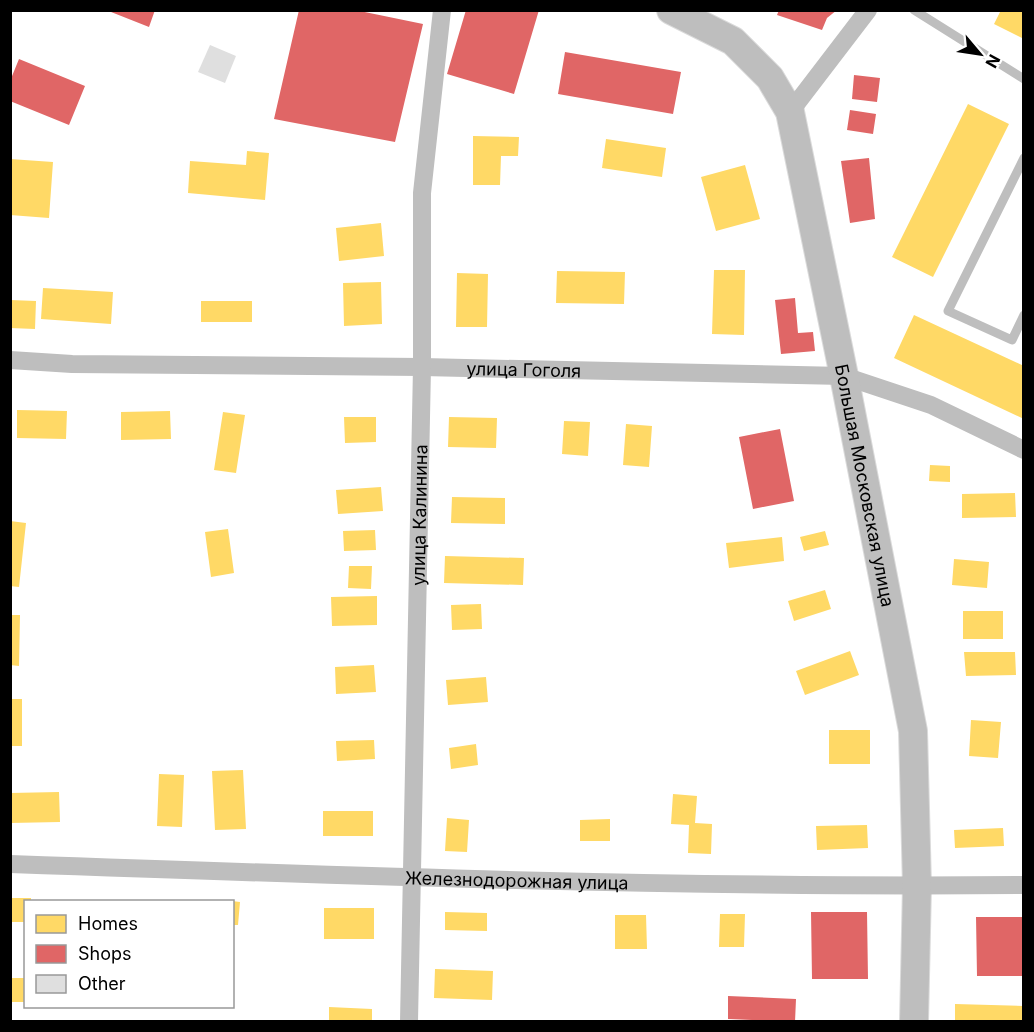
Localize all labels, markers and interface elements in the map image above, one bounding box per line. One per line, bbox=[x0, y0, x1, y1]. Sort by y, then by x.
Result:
north arrow bbox=[950, 24, 1010, 84]
text: N bbox=[981, 51, 1005, 71]
street label: улица Гоголя bbox=[466, 357, 581, 381]
street label: Большая Московская улица bbox=[831, 362, 899, 609]
street label: улица Калинина bbox=[407, 444, 431, 586]
street label: Железнодорожная улица bbox=[405, 867, 629, 893]
legend bbox=[24, 900, 234, 1008]
text: Homes bbox=[78, 913, 138, 934]
text: Shops bbox=[78, 943, 132, 964]
text: Other bbox=[78, 973, 126, 994]

